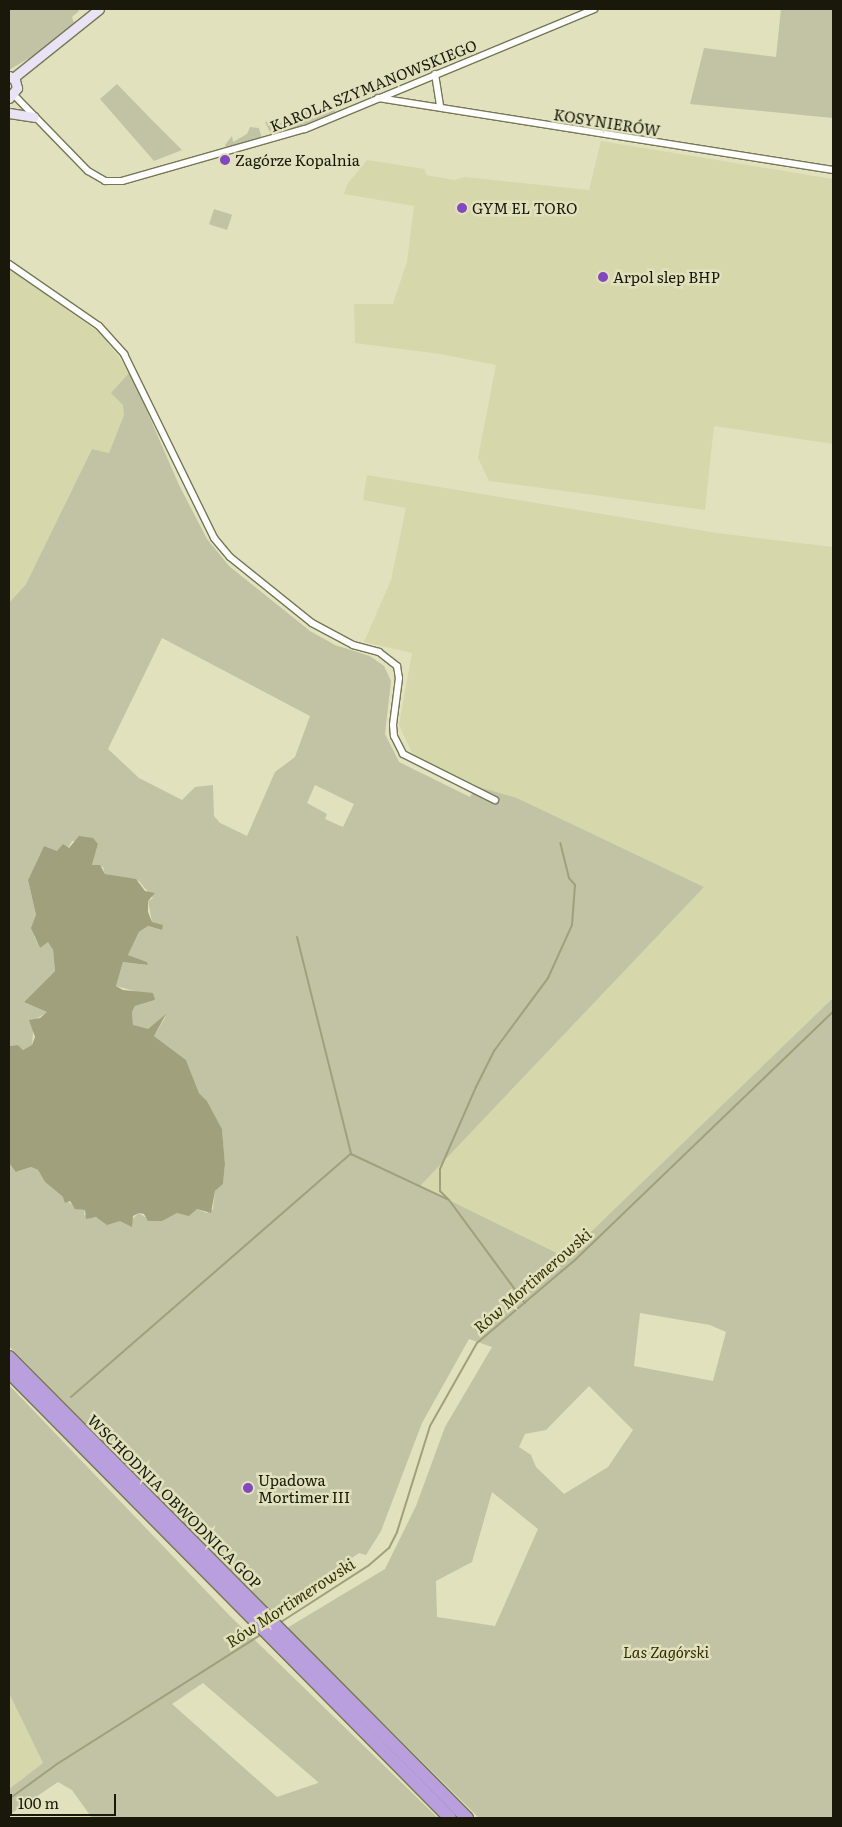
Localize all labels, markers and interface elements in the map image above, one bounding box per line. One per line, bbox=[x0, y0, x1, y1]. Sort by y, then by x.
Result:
street label: KAROLA SZYMANOWSKIEGO bbox=[267, 35, 479, 135]
street label: KOSYNIERÓW bbox=[552, 105, 662, 139]
place label: Zagórze Kopalnia bbox=[235, 151, 360, 169]
marker: Zagórze Kopalnia bbox=[219, 154, 231, 166]
place label: GYM EL TORO bbox=[472, 199, 577, 217]
marker: GYM EL TORO bbox=[456, 202, 468, 214]
place label: Arpol slep BHP bbox=[613, 268, 720, 286]
marker: Arpol slep BHP bbox=[597, 271, 609, 283]
water label: Rów Mortimerowski bbox=[469, 1224, 595, 1336]
street label: WSCHODNIA OBWODNICA GOP bbox=[84, 1410, 266, 1592]
place label: Upadowa Mortimer III bbox=[258, 1470, 350, 1505]
marker: Upadowa Mortimer III bbox=[242, 1482, 254, 1494]
water label: Rów Mortimerowski bbox=[222, 1553, 358, 1651]
park label: Las Zagórski bbox=[623, 1643, 709, 1661]
scale bar bbox=[12, 1784, 119, 1816]
text: 100 m bbox=[18, 1791, 59, 1814]

